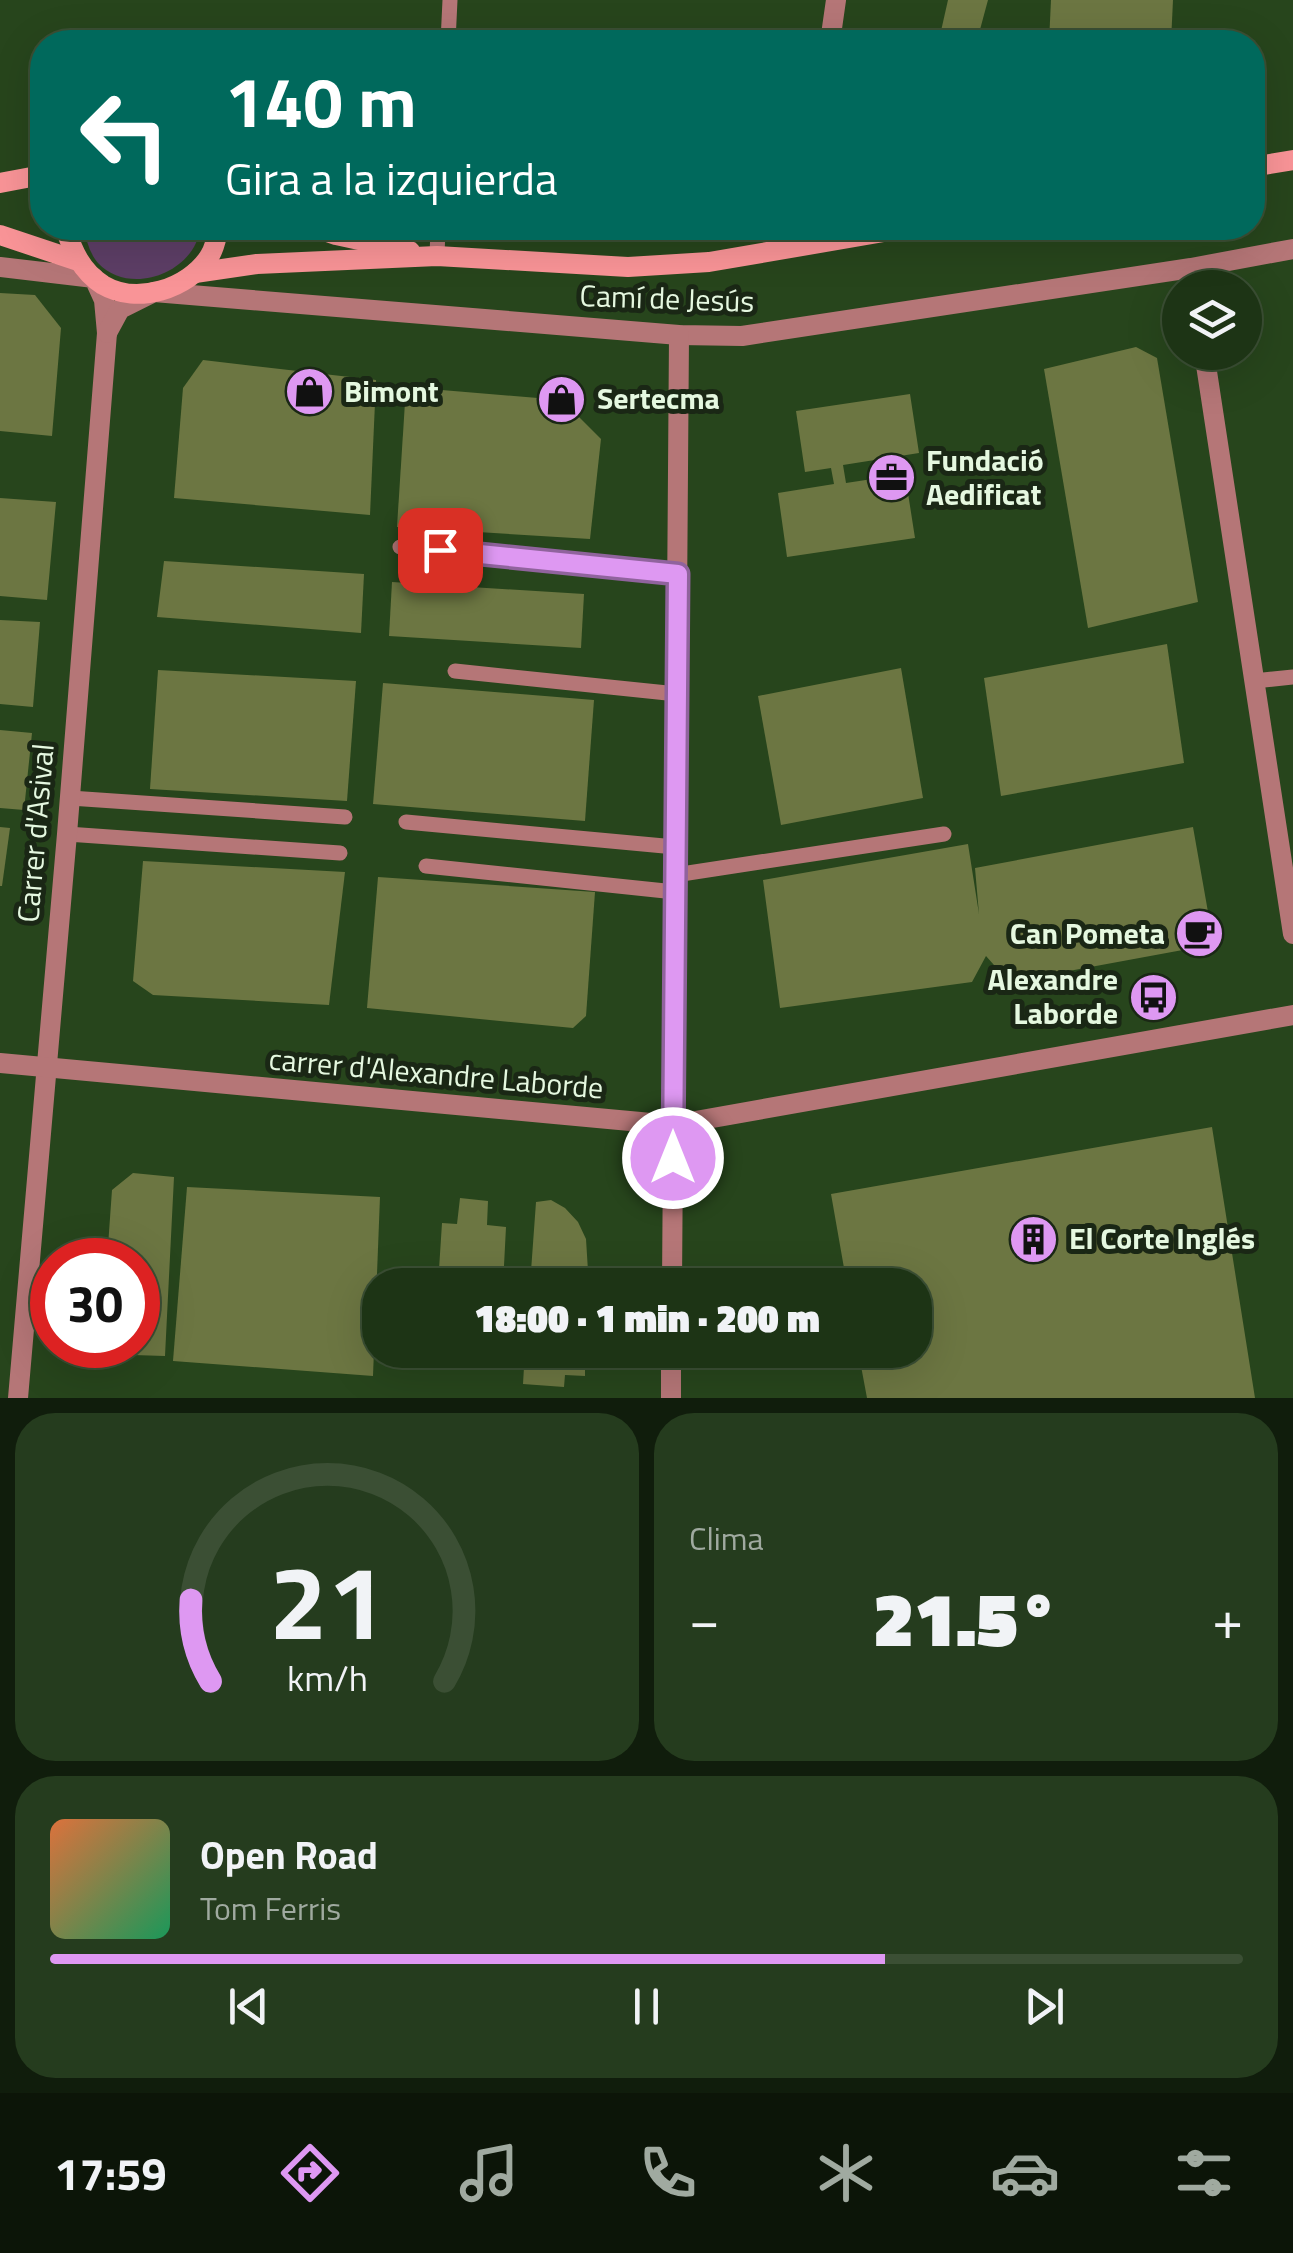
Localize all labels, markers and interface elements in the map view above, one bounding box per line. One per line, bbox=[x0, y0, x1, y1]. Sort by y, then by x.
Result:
text: 140 m bbox=[225, 48, 417, 154]
icon: left bbox=[60, 70, 190, 200]
text: Gira a la izquierda bbox=[225, 144, 558, 212]
map controls bbox=[1162, 270, 1262, 370]
button: layers bbox=[1162, 270, 1262, 370]
street label: Camí de Jesús bbox=[579, 272, 755, 324]
shop icon: Bimont bbox=[283, 366, 335, 418]
place label: Bimont bbox=[344, 368, 439, 414]
shop icon: Sertecma bbox=[536, 373, 588, 425]
place label: Sertecma bbox=[597, 375, 720, 421]
place label: Fundació Aedificat bbox=[926, 437, 1044, 517]
office icon: Fundació Aedificat bbox=[865, 452, 917, 504]
pin bbox=[398, 508, 483, 593]
icon: arrive bbox=[413, 523, 468, 578]
street label: Carrer d'Asival bbox=[4, 742, 66, 924]
cafe icon: Can Pometa bbox=[1174, 908, 1226, 960]
place label: Can Pometa bbox=[1010, 910, 1165, 956]
place label: Alexandre Laborde bbox=[987, 956, 1118, 1036]
bus stop icon: Alexandre Laborde bbox=[1127, 971, 1179, 1023]
street label: carrer d'Alexandre Laborde bbox=[267, 1035, 605, 1111]
position arrow bbox=[621, 1106, 725, 1210]
building icon: El Corte Inglés bbox=[1008, 1213, 1060, 1265]
place label: El Corte Inglés bbox=[1069, 1215, 1255, 1261]
speed limit sign: 30 bbox=[30, 1238, 160, 1368]
text: 18:00 · 1 min · 200 m bbox=[474, 1289, 820, 1347]
text: Clima bbox=[689, 1514, 764, 1562]
text: 21 bbox=[269, 1521, 385, 1679]
text: 21.5° bbox=[873, 1561, 1059, 1675]
text: − bbox=[689, 1577, 720, 1660]
text: + bbox=[1212, 1577, 1243, 1660]
text: km/h bbox=[287, 1650, 367, 1705]
text: Open Road bbox=[200, 1826, 378, 1884]
text: Tom Ferris bbox=[200, 1884, 341, 1932]
icon: previous bbox=[221, 1979, 276, 2034]
icon: pause bbox=[619, 1979, 674, 2034]
icon: next bbox=[1017, 1979, 1072, 2034]
icon: directions bbox=[275, 2138, 345, 2208]
icon: music bbox=[454, 2138, 524, 2208]
icon: phone bbox=[633, 2138, 703, 2208]
icon: climate bbox=[811, 2138, 881, 2208]
icon: car bbox=[990, 2138, 1060, 2208]
icon: filters bbox=[1169, 2138, 1239, 2208]
text: 17:59 bbox=[54, 2139, 167, 2207]

